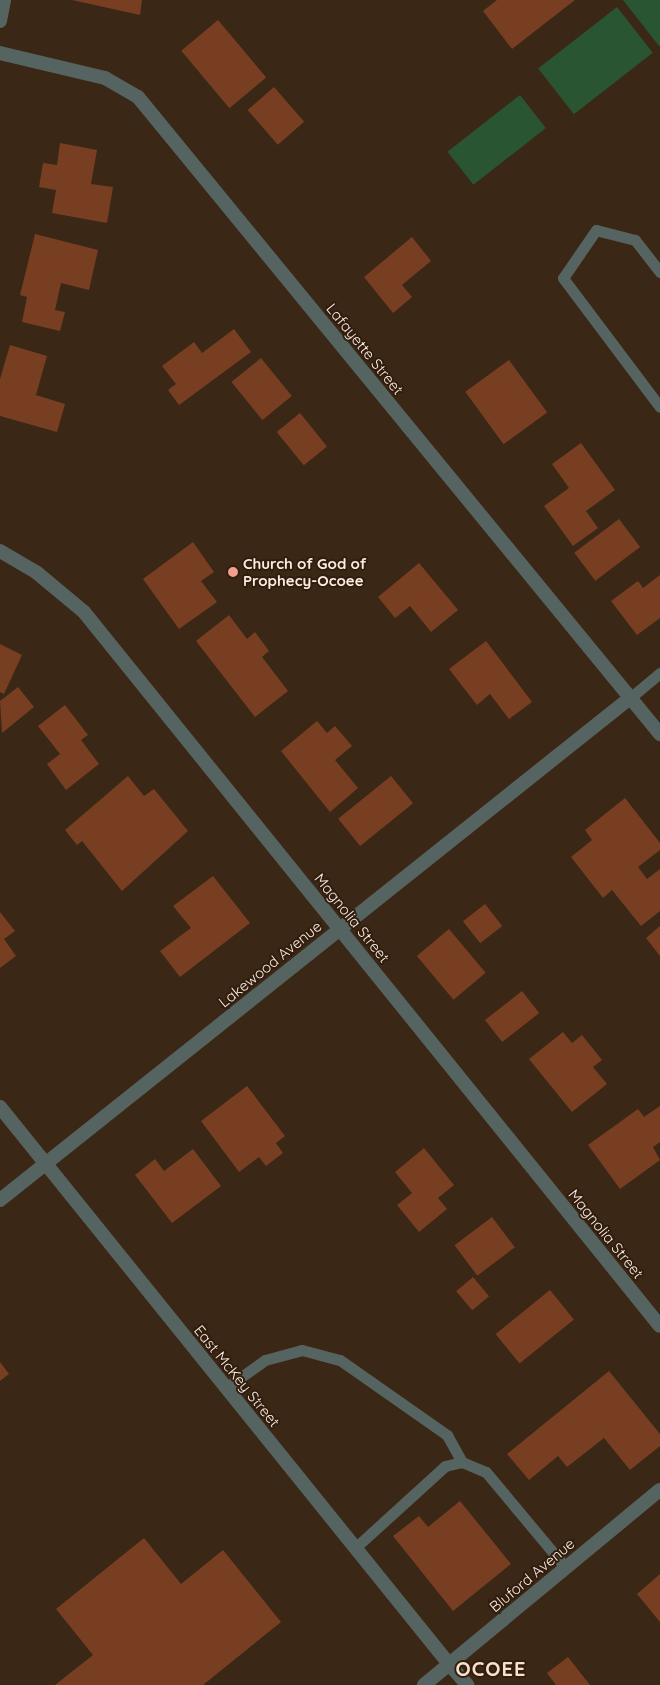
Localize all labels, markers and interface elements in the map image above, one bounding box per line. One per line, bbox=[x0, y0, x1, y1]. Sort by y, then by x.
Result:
street label: Lafayette Street bbox=[323, 300, 407, 398]
place label: Church of God of Prophecy-Ocoee bbox=[243, 554, 366, 589]
marker: Church of God of Prophecy-Ocoee bbox=[227, 566, 239, 578]
street label: Magnolia Street bbox=[311, 870, 393, 966]
street label: Lakewood Avenue bbox=[215, 917, 325, 1011]
street label: Magnolia Street bbox=[565, 1186, 647, 1282]
street label: East McKey Street bbox=[190, 1321, 284, 1431]
street label: Bluford Avenue bbox=[486, 1534, 578, 1616]
district label: OCOEE bbox=[455, 1656, 527, 1680]

